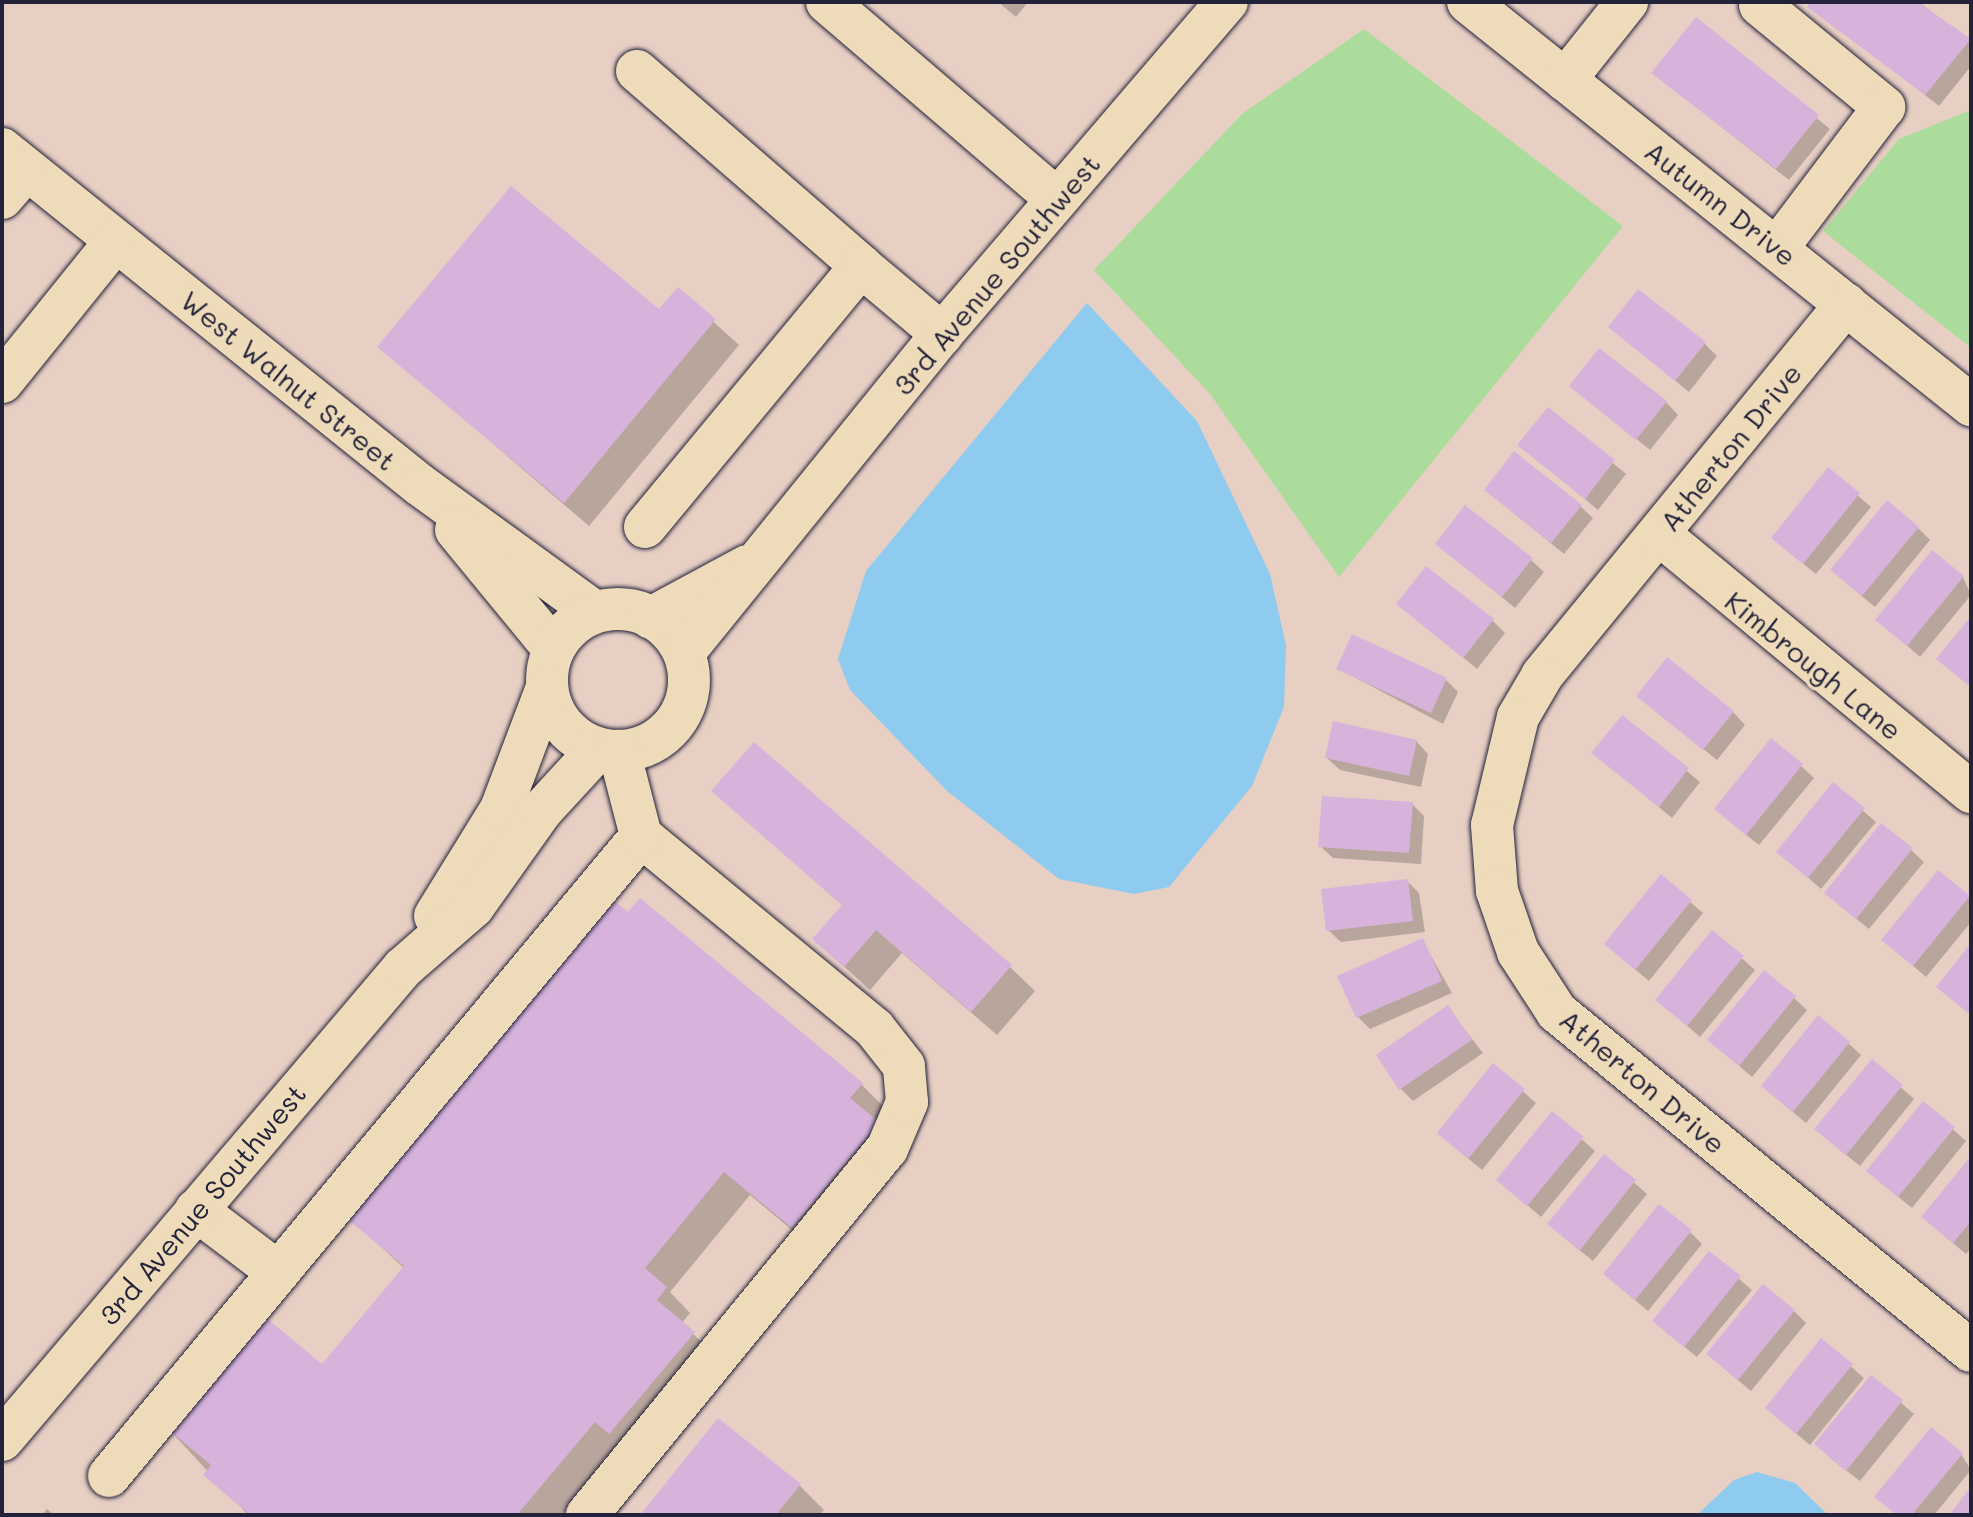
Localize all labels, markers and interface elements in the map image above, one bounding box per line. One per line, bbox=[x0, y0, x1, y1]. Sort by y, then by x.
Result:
street label: Autumn Drive bbox=[1639, 133, 1803, 273]
street label: 3rd Avenue Southwest bbox=[885, 147, 1107, 401]
street label: West Walnut Street bbox=[175, 283, 403, 477]
street label: Atherton Drive bbox=[1652, 356, 1808, 538]
street label: Kimbrough Lane bbox=[1719, 583, 1909, 747]
street label: Atherton Drive bbox=[1553, 1002, 1733, 1160]
street label: 3rd Avenue Southwest bbox=[91, 1077, 313, 1331]

